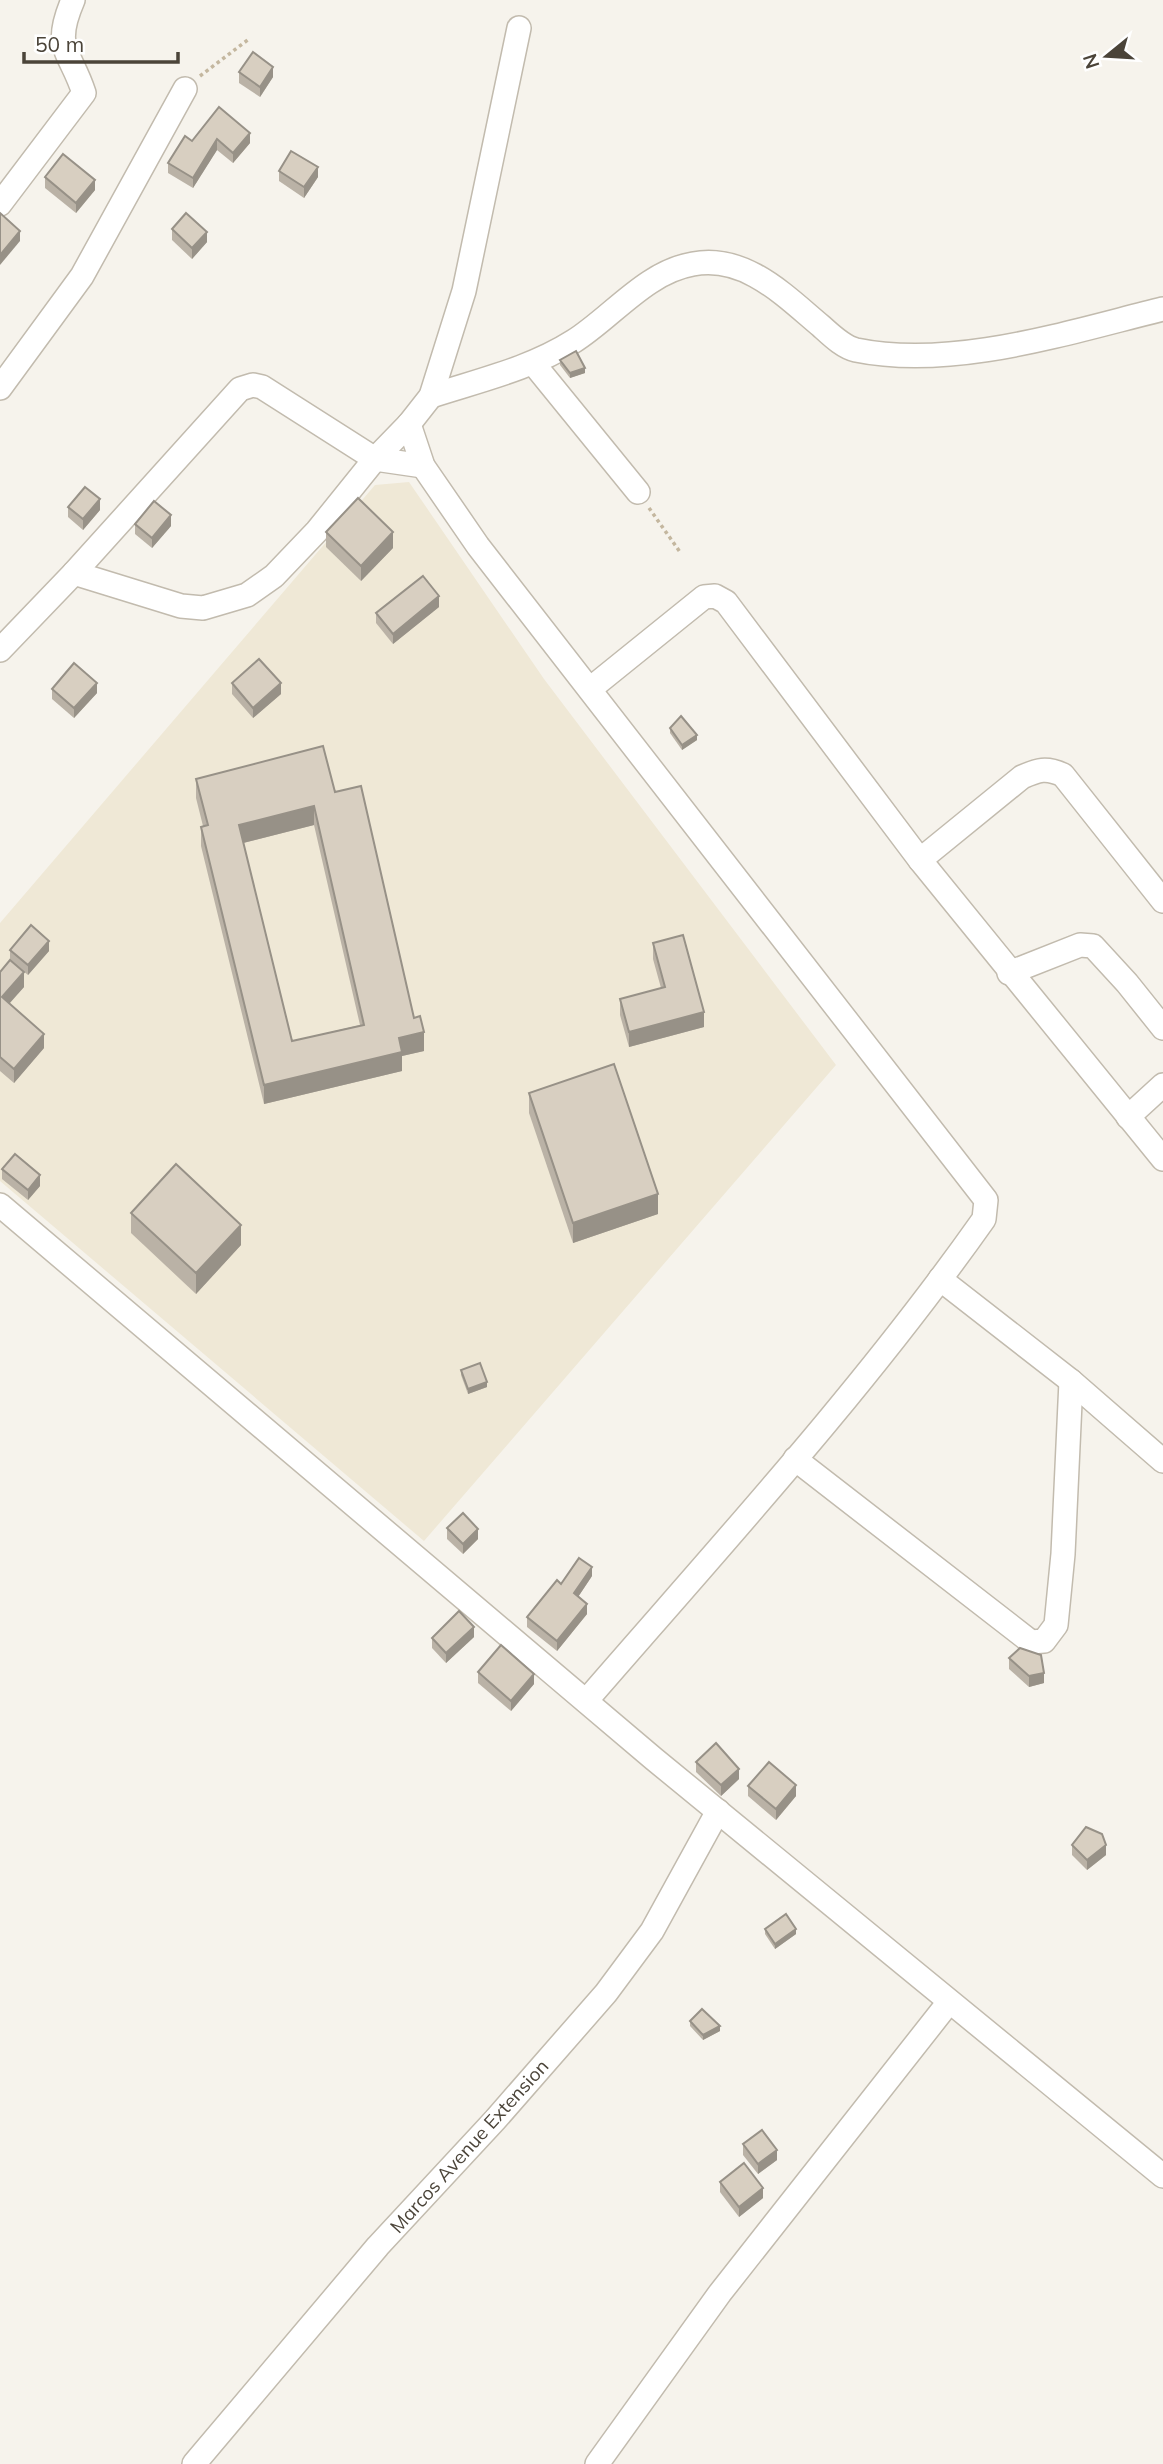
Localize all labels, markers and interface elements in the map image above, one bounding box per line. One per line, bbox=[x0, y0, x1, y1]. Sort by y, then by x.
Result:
scale bar bbox=[24, 21, 178, 65]
north arrow bbox=[1072, 21, 1142, 91]
text: 50 m bbox=[35, 31, 84, 57]
text: N bbox=[1077, 51, 1104, 72]
street label: Marcos Avenue Extension bbox=[385, 2054, 553, 2238]

